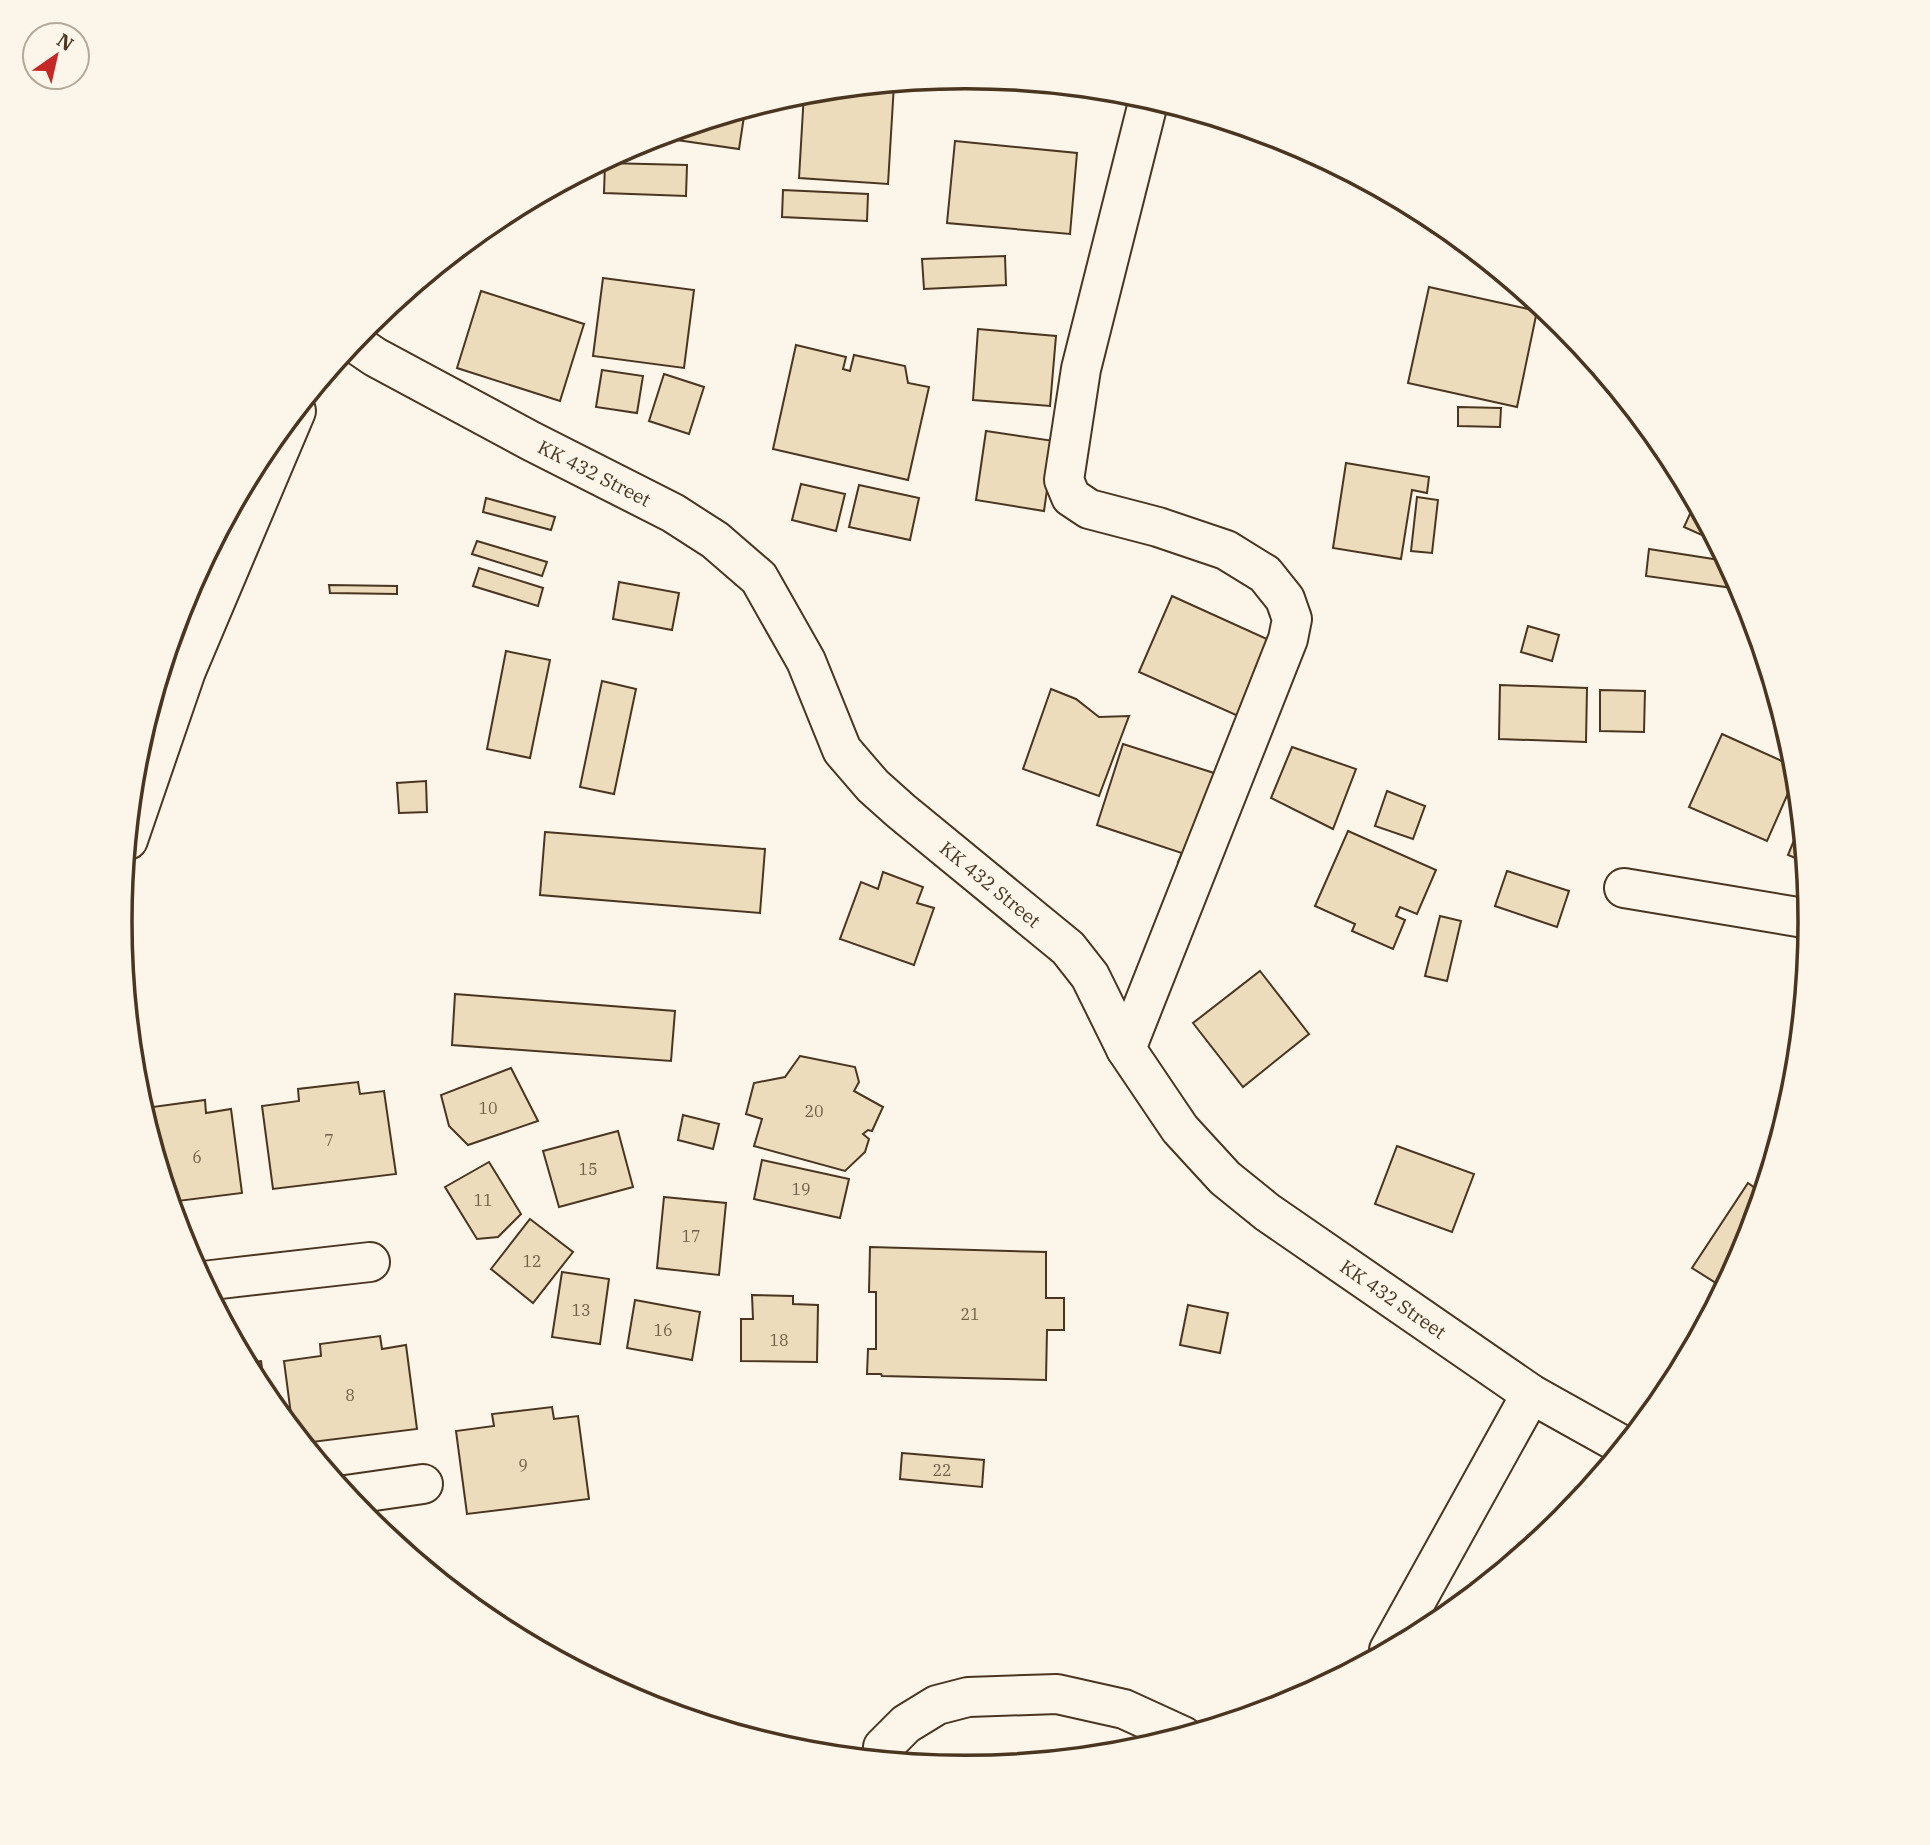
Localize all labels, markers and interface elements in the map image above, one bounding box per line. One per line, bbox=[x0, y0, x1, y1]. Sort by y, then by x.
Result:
north arrow bbox=[21, 21, 91, 91]
text: N bbox=[53, 28, 78, 56]
street label: KK 432 Street bbox=[534, 435, 655, 512]
street label: KK 432 Street bbox=[935, 836, 1046, 933]
house number: 10 bbox=[478, 1098, 498, 1118]
house number: 20 bbox=[804, 1101, 824, 1121]
house number: 7 bbox=[324, 1130, 334, 1150]
house number: 6 bbox=[192, 1147, 202, 1167]
house number: 15 bbox=[578, 1159, 598, 1179]
house number: 19 bbox=[791, 1179, 811, 1199]
house number: 11 bbox=[473, 1190, 493, 1210]
house number: 17 bbox=[681, 1226, 701, 1246]
house number: 12 bbox=[522, 1251, 542, 1271]
street label: KK 432 Street bbox=[1336, 1254, 1451, 1344]
house number: 13 bbox=[571, 1300, 591, 1320]
house number: 21 bbox=[960, 1304, 980, 1324]
house number: 16 bbox=[653, 1320, 673, 1340]
house number: 18 bbox=[769, 1330, 789, 1350]
house number: 8 bbox=[345, 1385, 355, 1405]
house number: 9 bbox=[518, 1455, 528, 1475]
house number: 22 bbox=[932, 1460, 952, 1480]

